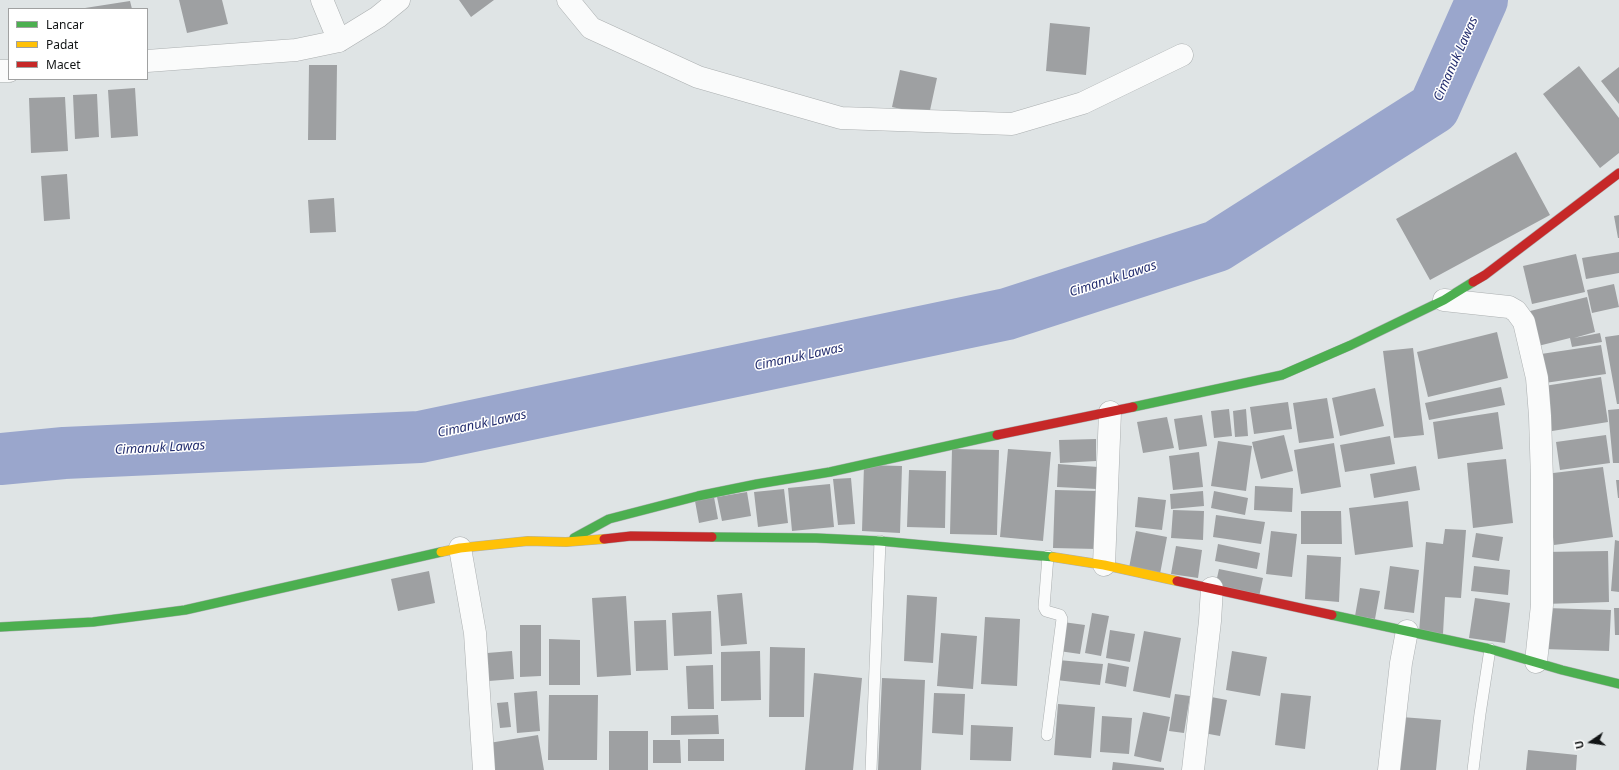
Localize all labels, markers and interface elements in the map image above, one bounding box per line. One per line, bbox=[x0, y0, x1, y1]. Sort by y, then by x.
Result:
legend bbox=[8, 8, 148, 80]
water label: Cimanuk Lawas bbox=[1430, 14, 1482, 104]
text: Lancar bbox=[46, 16, 84, 33]
text: Padat bbox=[46, 36, 78, 53]
text: Macet bbox=[46, 56, 80, 73]
water label: Cimanuk Lawas bbox=[1068, 258, 1158, 300]
water label: Cimanuk Lawas bbox=[753, 340, 845, 374]
water label: Cimanuk Lawas bbox=[436, 407, 528, 441]
water label: Cimanuk Lawas bbox=[114, 438, 206, 458]
north arrow bbox=[1571, 722, 1611, 762]
text: U bbox=[1571, 739, 1587, 751]

